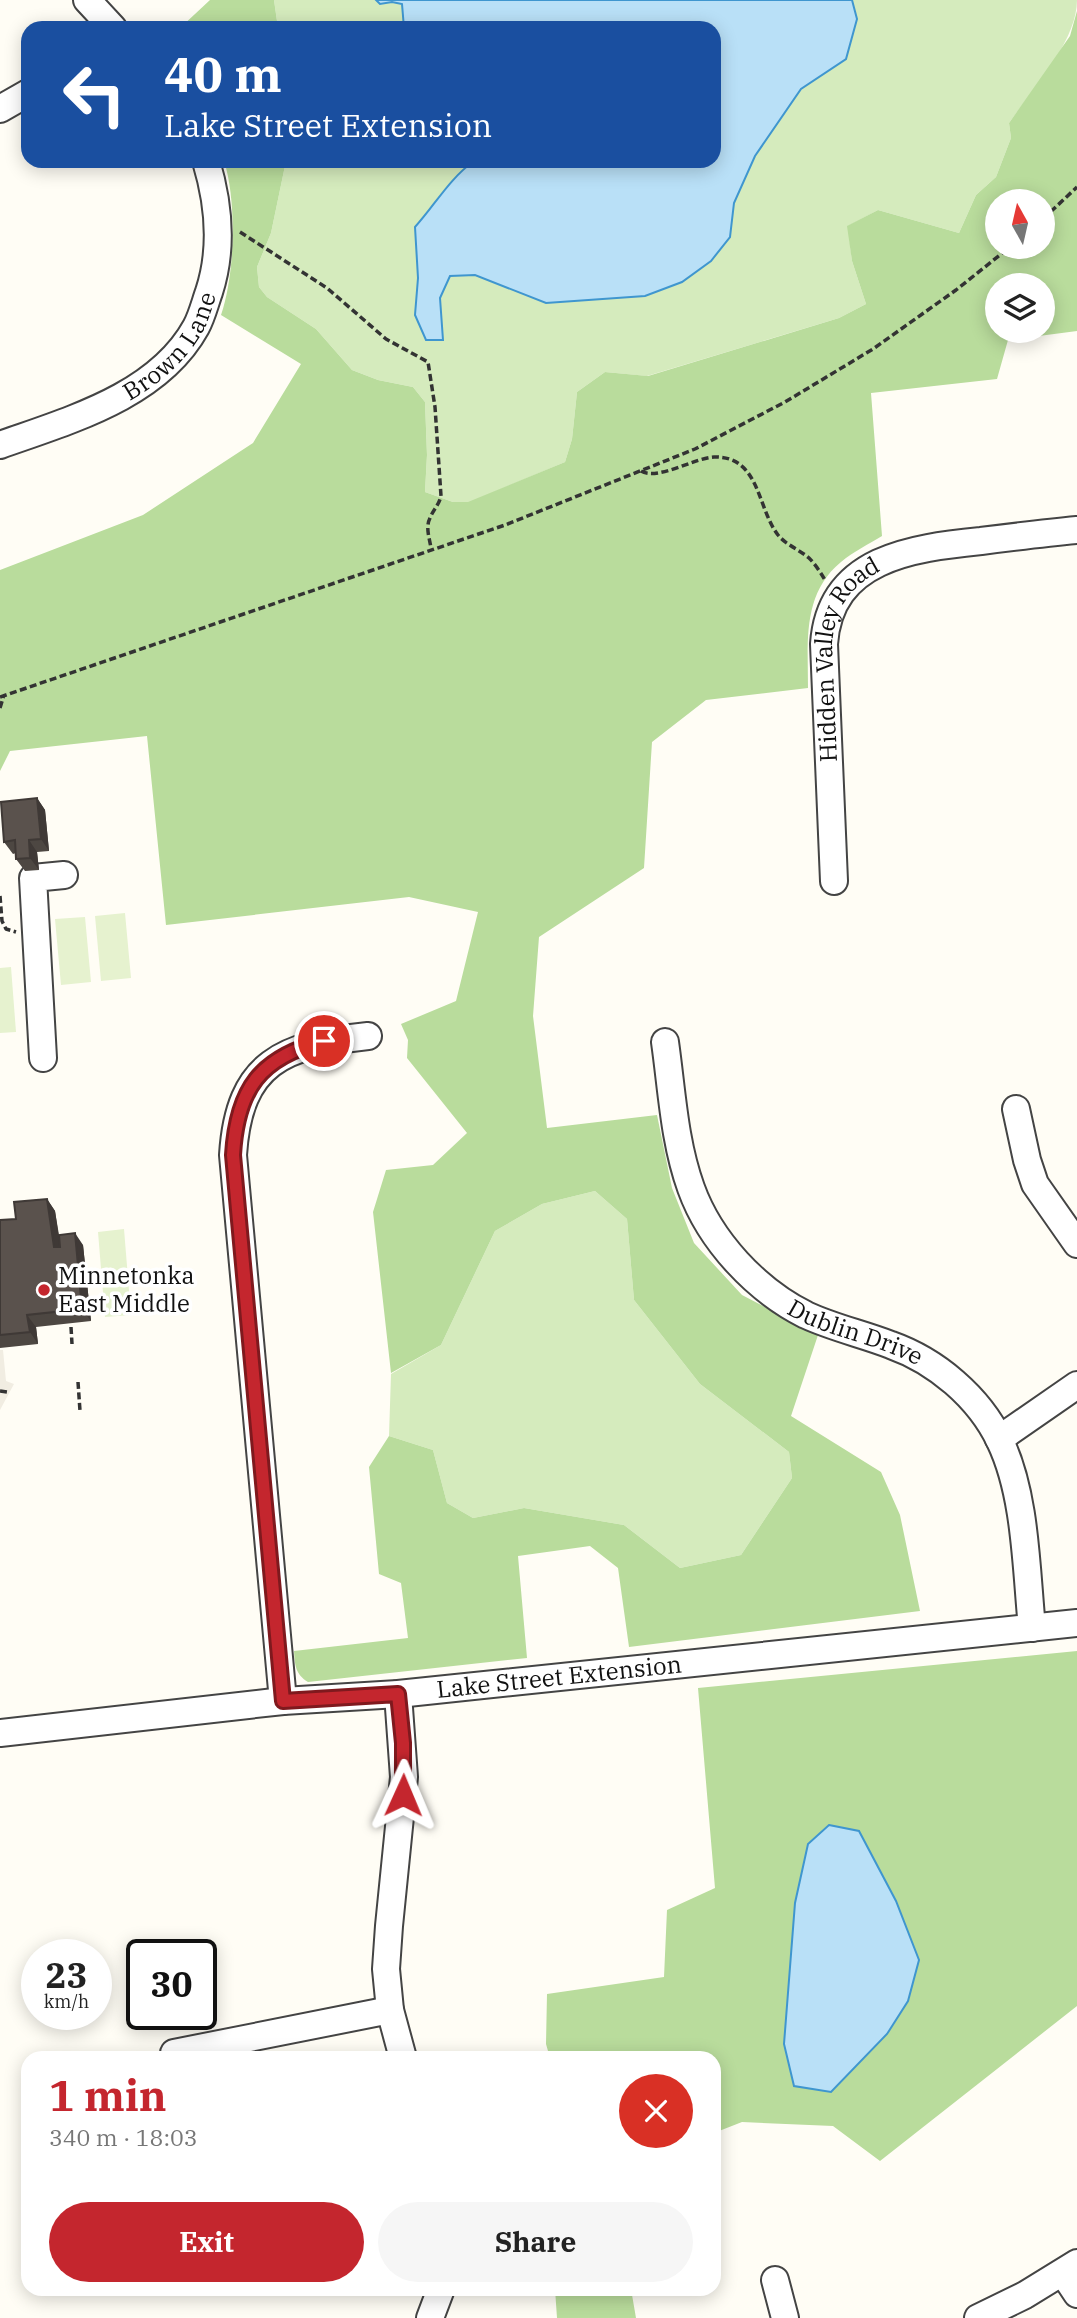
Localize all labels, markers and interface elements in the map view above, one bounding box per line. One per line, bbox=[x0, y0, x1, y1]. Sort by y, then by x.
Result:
text: 40 m bbox=[164, 42, 282, 105]
icon: left bbox=[49, 49, 140, 140]
text: Lake Street Extension bbox=[164, 104, 492, 146]
north arrow bbox=[985, 189, 1055, 259]
map controls bbox=[985, 189, 1055, 343]
button: layers bbox=[985, 273, 1055, 343]
street label: Brown Lane bbox=[117, 287, 223, 407]
street label: Hidden Valley Road bbox=[807, 549, 885, 763]
pin bbox=[294, 1011, 354, 1071]
icon: arrive bbox=[305, 1022, 343, 1060]
place label: Minnetonka East Middle bbox=[58, 1259, 195, 1319]
marker: Minnetonka East Middle bbox=[36, 1282, 52, 1298]
street label: Dublin Drive bbox=[782, 1291, 929, 1372]
street label: Lake Street Extension bbox=[435, 1647, 683, 1705]
position arrow bbox=[366, 1758, 440, 1832]
speed limit sign: 30 bbox=[126, 1939, 217, 2030]
text: 23 bbox=[45, 1952, 88, 1998]
text: km/h bbox=[44, 1990, 89, 2013]
text: 1 min bbox=[49, 2068, 167, 2123]
button: close bbox=[619, 2074, 693, 2148]
text: 340 m · 18:03 bbox=[49, 2122, 198, 2152]
button: Exit bbox=[49, 2202, 364, 2282]
button: Share bbox=[378, 2202, 693, 2282]

